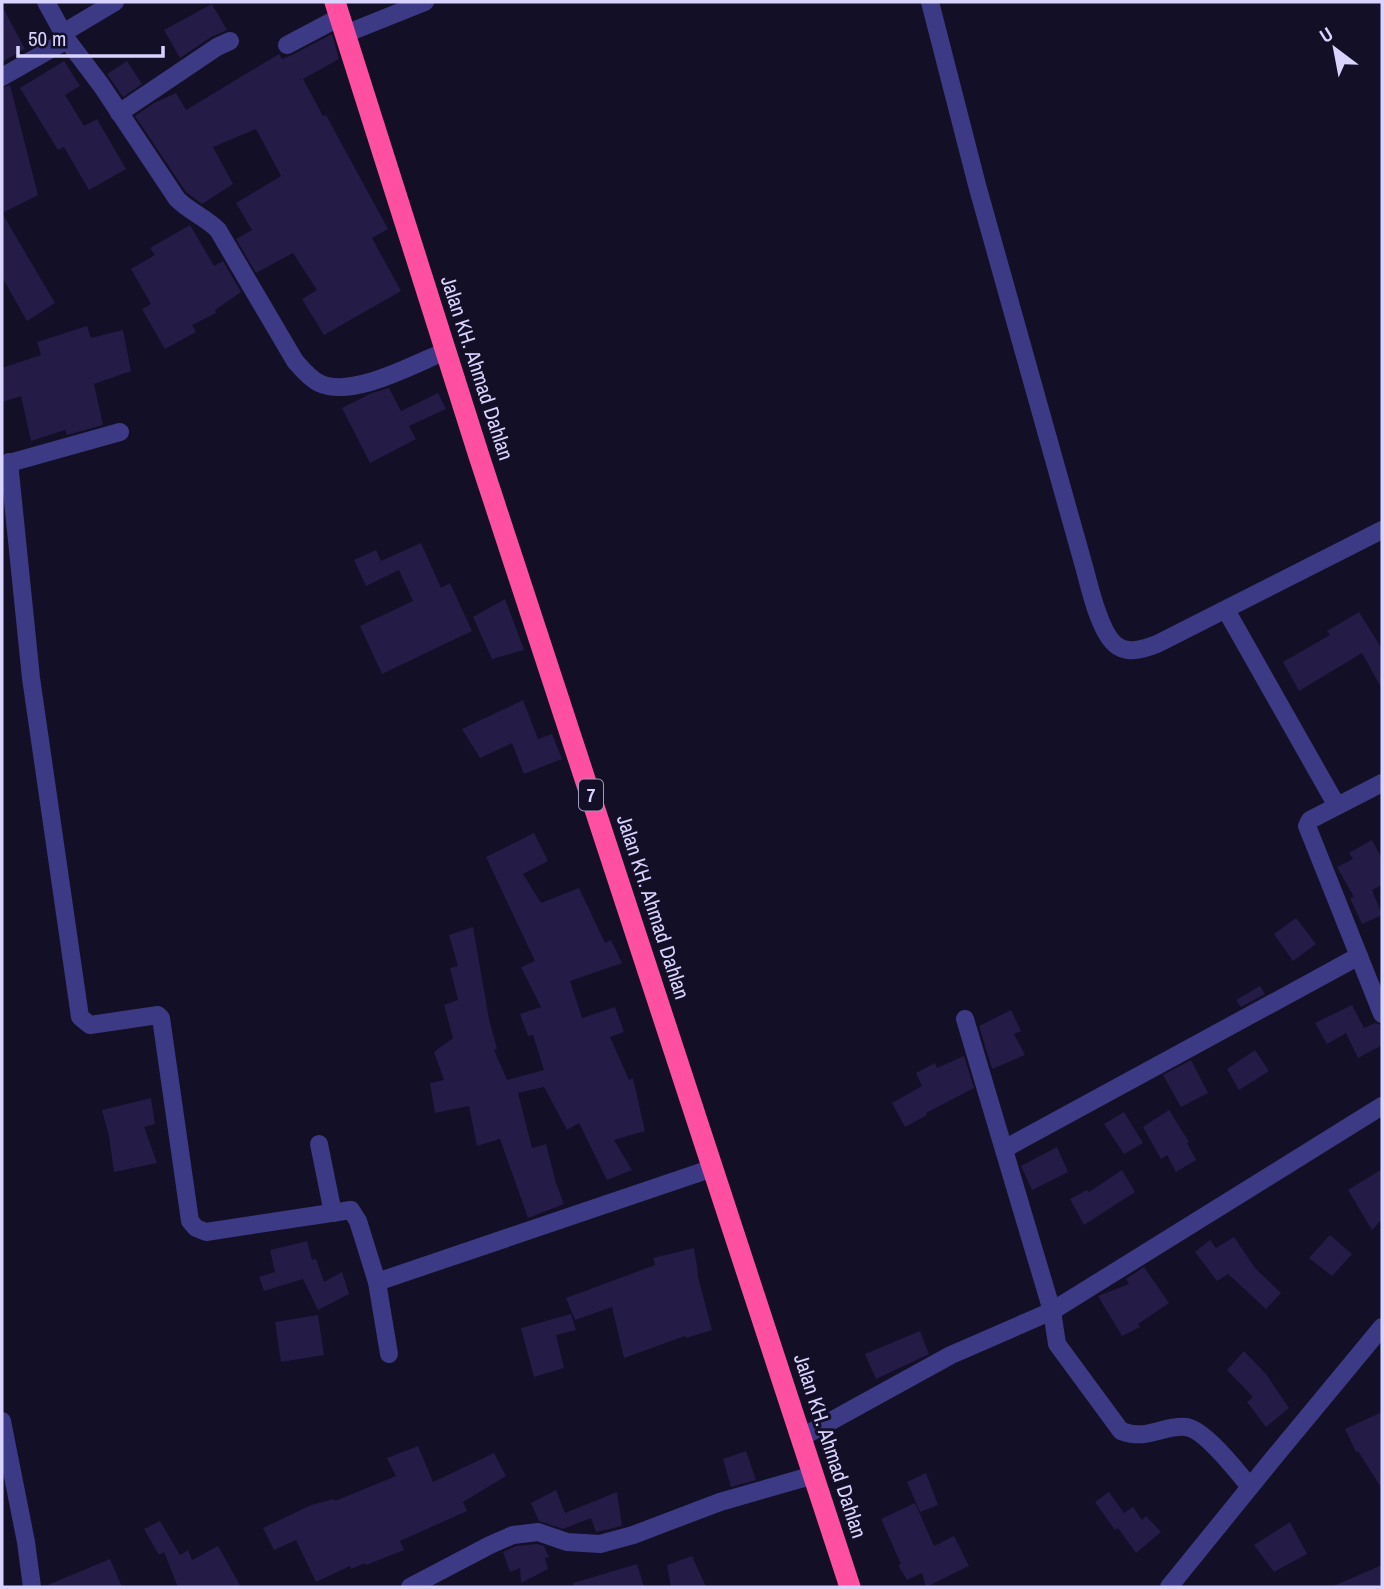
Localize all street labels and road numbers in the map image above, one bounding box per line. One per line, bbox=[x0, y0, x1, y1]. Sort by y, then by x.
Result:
street label: Jalan KH. Ahmad Dahlan bbox=[434, 272, 521, 464]
road number: 7 bbox=[579, 780, 603, 810]
street label: Jalan KH. Ahmad Dahlan bbox=[610, 811, 697, 1003]
street label: Jalan KH. Ahmad Dahlan bbox=[787, 1350, 874, 1542]

